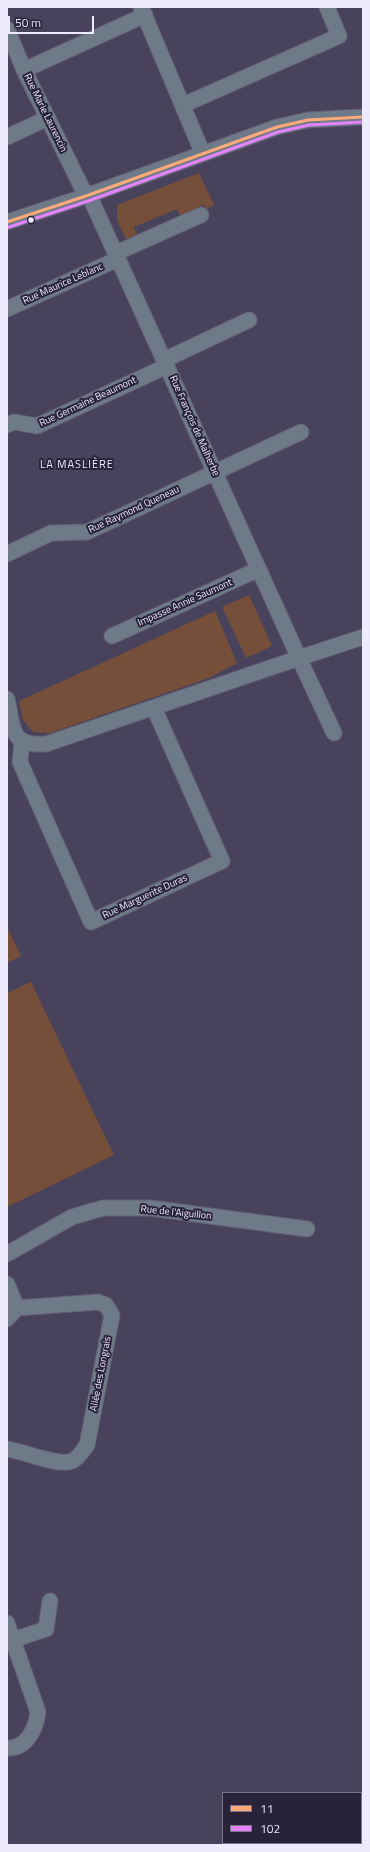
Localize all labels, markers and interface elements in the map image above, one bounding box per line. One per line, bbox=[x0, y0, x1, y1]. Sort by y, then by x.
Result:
scale bar bbox=[10, 8, 96, 34]
text: 50 m bbox=[15, 13, 41, 32]
street label: Rue Marie Laurencin bbox=[21, 72, 69, 154]
unlabelled marker bbox=[26, 215, 36, 225]
street label: Rue Maurice Leblanc bbox=[21, 261, 105, 307]
street label: Rue Germaine Beaumont bbox=[38, 374, 138, 430]
street label: Rue François de Malherbe bbox=[166, 374, 222, 478]
district label: LA MASLIÈRE bbox=[40, 458, 114, 472]
street label: Rue Raymond Queneau bbox=[87, 484, 181, 536]
street label: Impasse Annie Saumont bbox=[136, 577, 234, 629]
street label: Rue Marguerite Duras bbox=[101, 872, 189, 922]
street label: Rue de l'Aiguillon bbox=[140, 1203, 212, 1223]
street label: Allée des Longrais bbox=[88, 1336, 114, 1412]
legend bbox=[222, 1792, 362, 1844]
text: 11 bbox=[260, 1799, 273, 1818]
text: 102 bbox=[260, 1819, 280, 1838]

